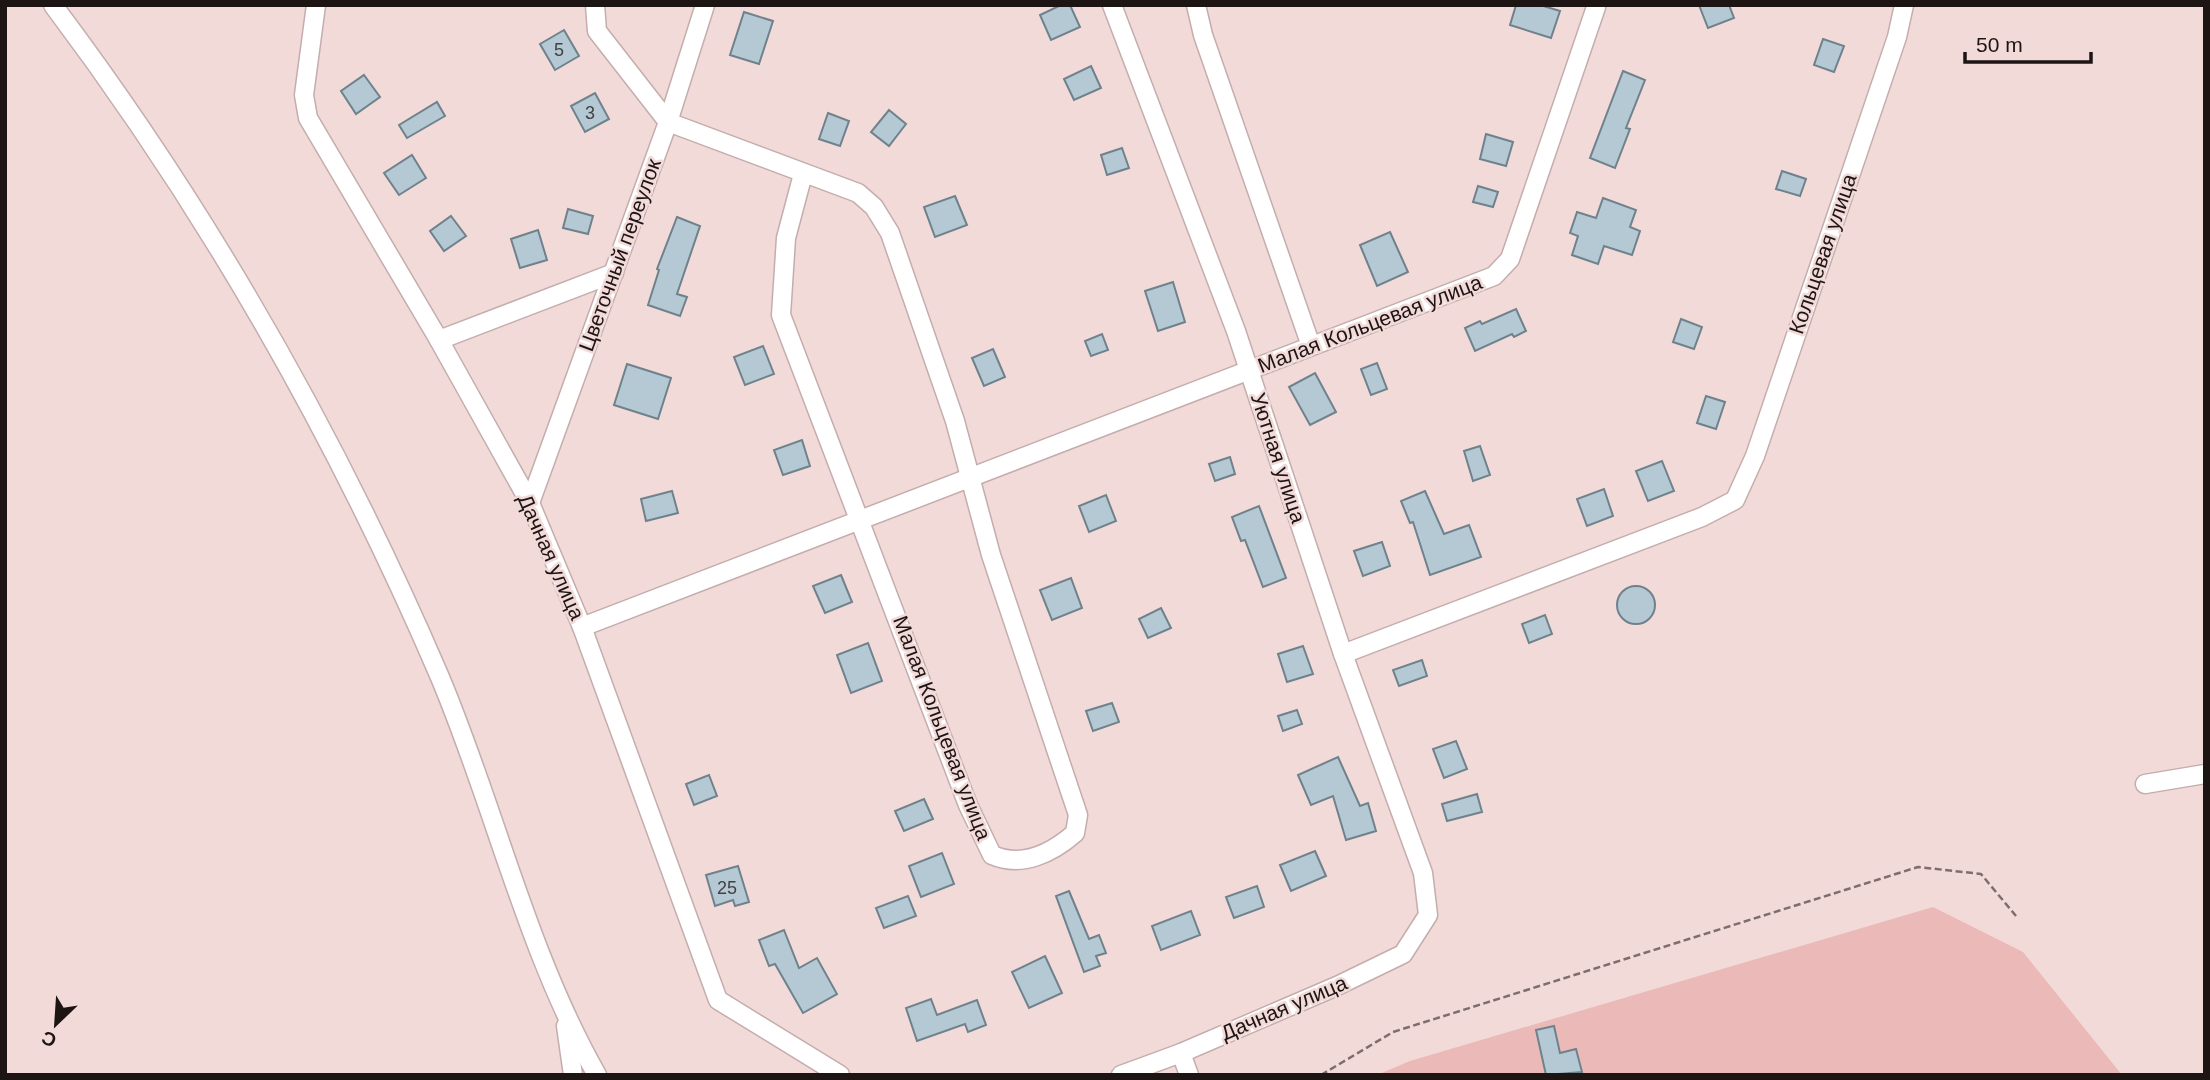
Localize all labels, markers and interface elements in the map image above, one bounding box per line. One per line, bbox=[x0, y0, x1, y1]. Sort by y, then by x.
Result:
scale bar bbox=[1965, 21, 2091, 65]
text: 50 m bbox=[1976, 33, 2023, 56]
house number: 5 bbox=[554, 40, 564, 60]
house number: 3 bbox=[585, 103, 595, 123]
street label: Цветочный переулок bbox=[574, 155, 665, 354]
street label: Кольцевая улица bbox=[1784, 171, 1861, 337]
street label: Малая Кольцевая улица bbox=[1255, 270, 1485, 377]
street label: Уютная улица bbox=[1247, 390, 1310, 526]
street label: Дачная улица bbox=[514, 491, 589, 623]
street label: Малая Кольцевая улица bbox=[889, 613, 996, 843]
house number: 25 bbox=[717, 878, 737, 898]
street label: Дачная улица bbox=[1217, 971, 1351, 1044]
north arrow bbox=[21, 989, 91, 1059]
text: С bbox=[38, 1026, 60, 1051]

